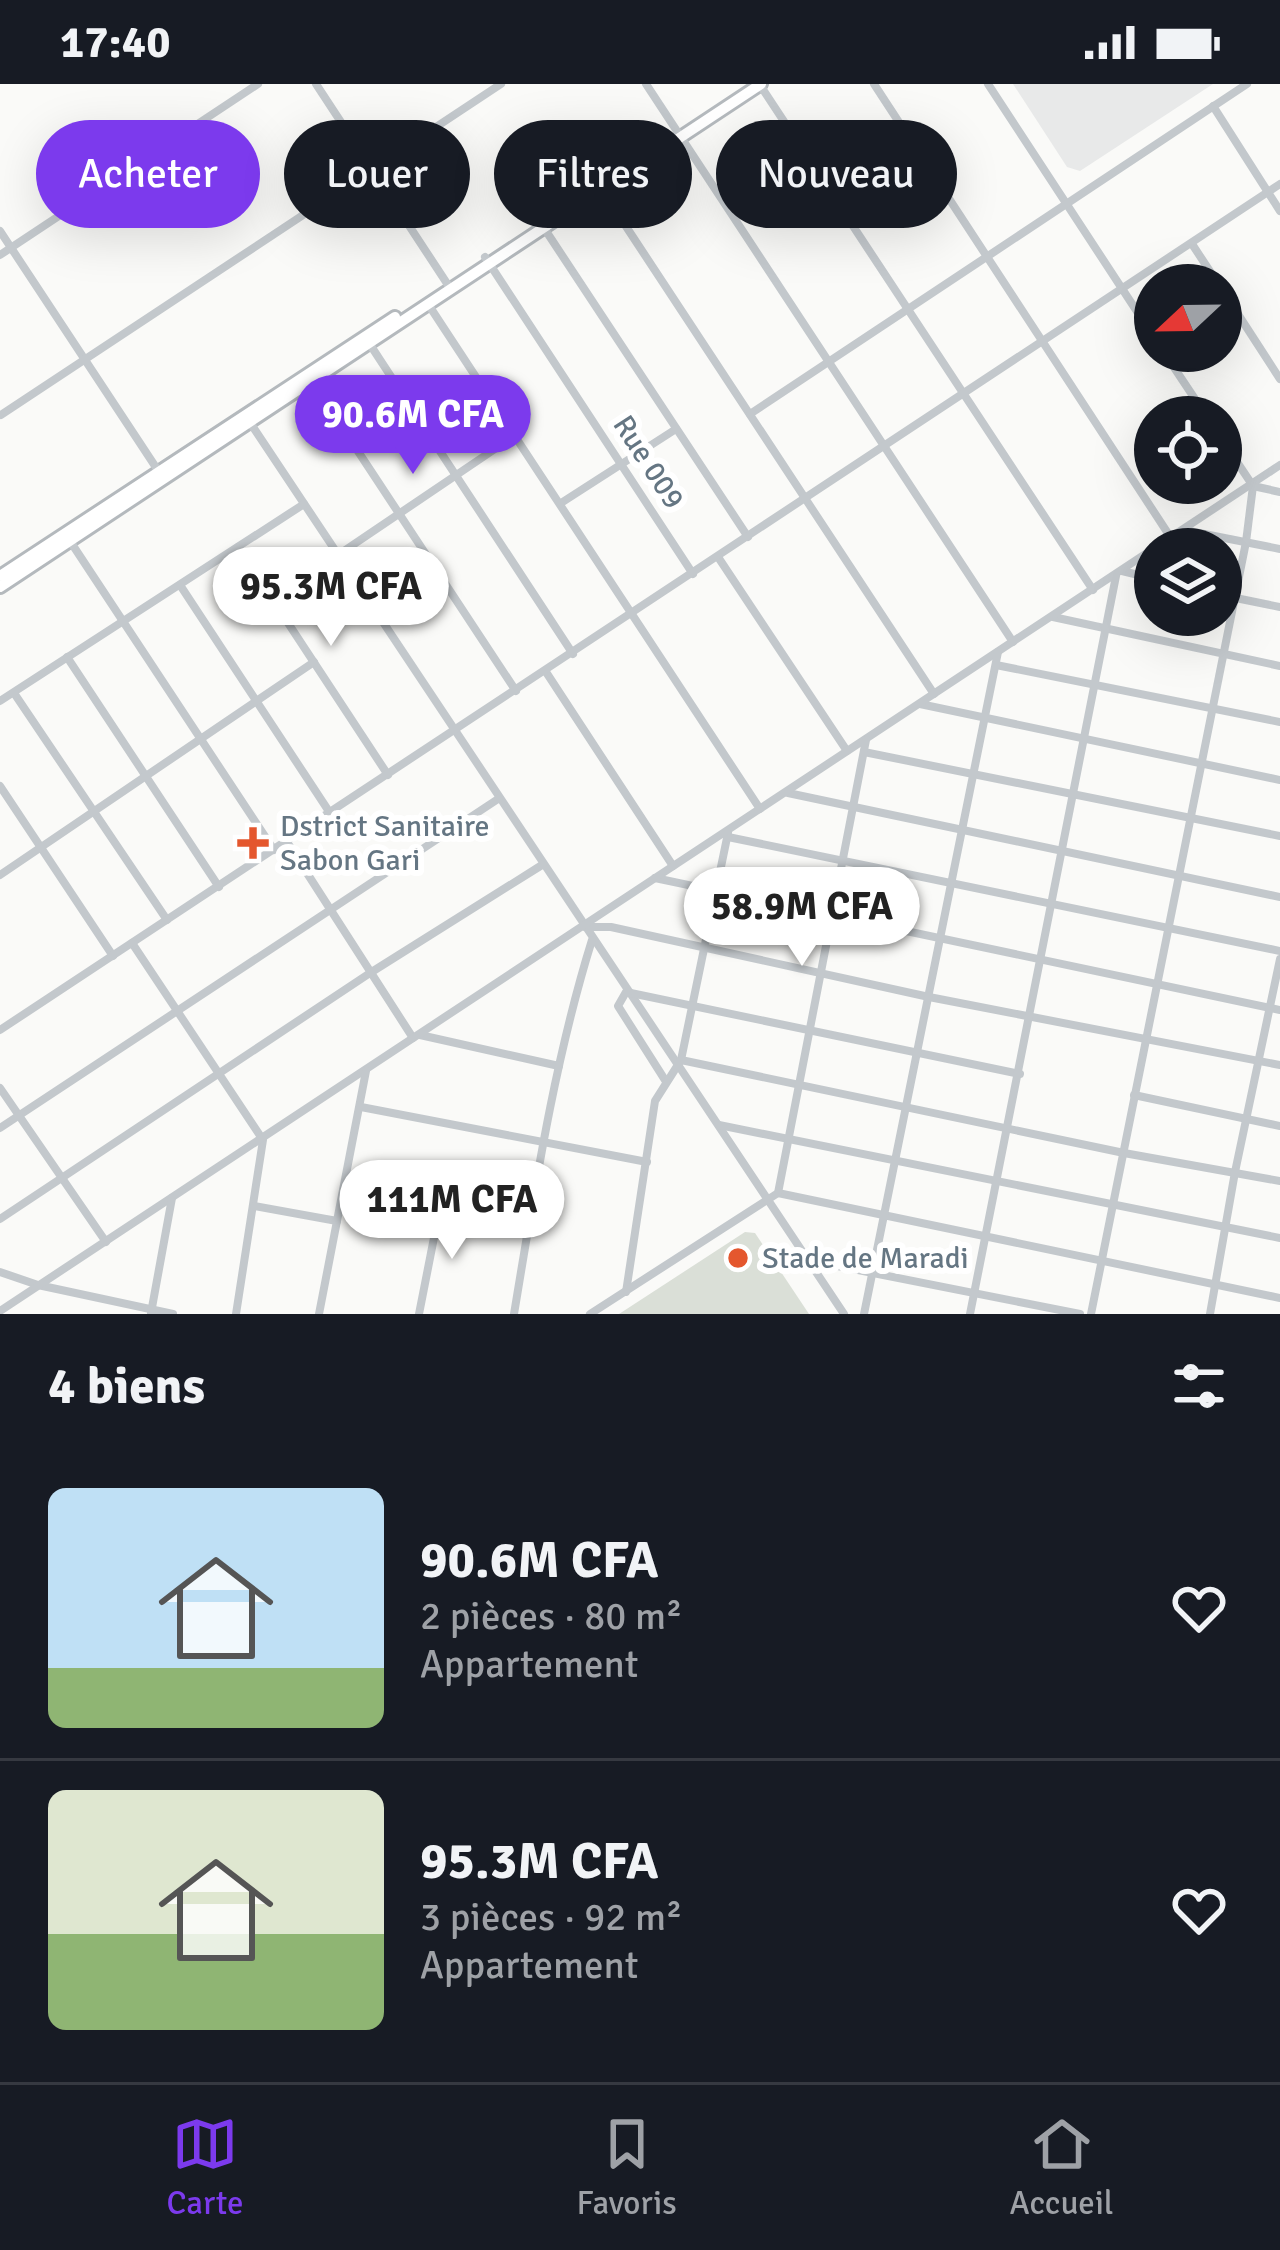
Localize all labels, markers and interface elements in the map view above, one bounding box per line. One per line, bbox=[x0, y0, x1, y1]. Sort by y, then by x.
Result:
text: 17:40 bbox=[60, 15, 170, 70]
chip: Acheter bbox=[36, 120, 260, 228]
chip: Louer bbox=[284, 120, 470, 228]
chip: Filtres bbox=[494, 120, 692, 228]
chip: Nouveau bbox=[716, 120, 957, 228]
north arrow bbox=[1134, 264, 1242, 372]
map controls bbox=[1134, 264, 1242, 636]
pin: 90.6M CFA bbox=[276, 375, 550, 477]
text: 90.6M CFA bbox=[322, 390, 504, 438]
button: locate bbox=[1134, 396, 1242, 504]
street label: Rue 009 bbox=[605, 409, 692, 516]
button: layers bbox=[1134, 528, 1242, 636]
pin: 95.3M CFA bbox=[194, 547, 468, 649]
text: 95.3M CFA bbox=[240, 562, 422, 610]
place label: Dstrict Sanitaire Sabon Gari bbox=[280, 808, 490, 879]
marker: Dstrict Sanitaire Sabon Gari bbox=[237, 827, 269, 859]
pin: 58.9M CFA bbox=[665, 867, 939, 969]
text: 58.9M CFA bbox=[711, 882, 893, 930]
pin: 111M CFA bbox=[328, 1160, 576, 1262]
text: 111M CFA bbox=[366, 1175, 538, 1223]
place label: Stade de Maradi bbox=[762, 1240, 969, 1277]
marker: Stade de Maradi bbox=[725, 1245, 751, 1271]
icon: filters bbox=[1166, 1353, 1232, 1419]
text: 4 biens bbox=[48, 1355, 205, 1418]
text: 90.6M CFA bbox=[420, 1529, 659, 1592]
icon: home bbox=[144, 1536, 288, 1680]
icon: heart bbox=[1166, 1575, 1232, 1641]
text: 2 pièces · 80 m² bbox=[420, 1592, 682, 1640]
text: Appartement bbox=[420, 1640, 638, 1688]
text: 95.3M CFA bbox=[420, 1830, 659, 1893]
icon: home bbox=[144, 1838, 288, 1982]
icon: heart bbox=[1166, 1877, 1232, 1943]
text: 3 pièces · 92 m² bbox=[420, 1893, 682, 1941]
text: Appartement bbox=[420, 1941, 638, 1989]
tab: Carte bbox=[166, 2111, 244, 2224]
tab: Favoris bbox=[576, 2111, 677, 2224]
tab: Accueil bbox=[1010, 2111, 1114, 2224]

